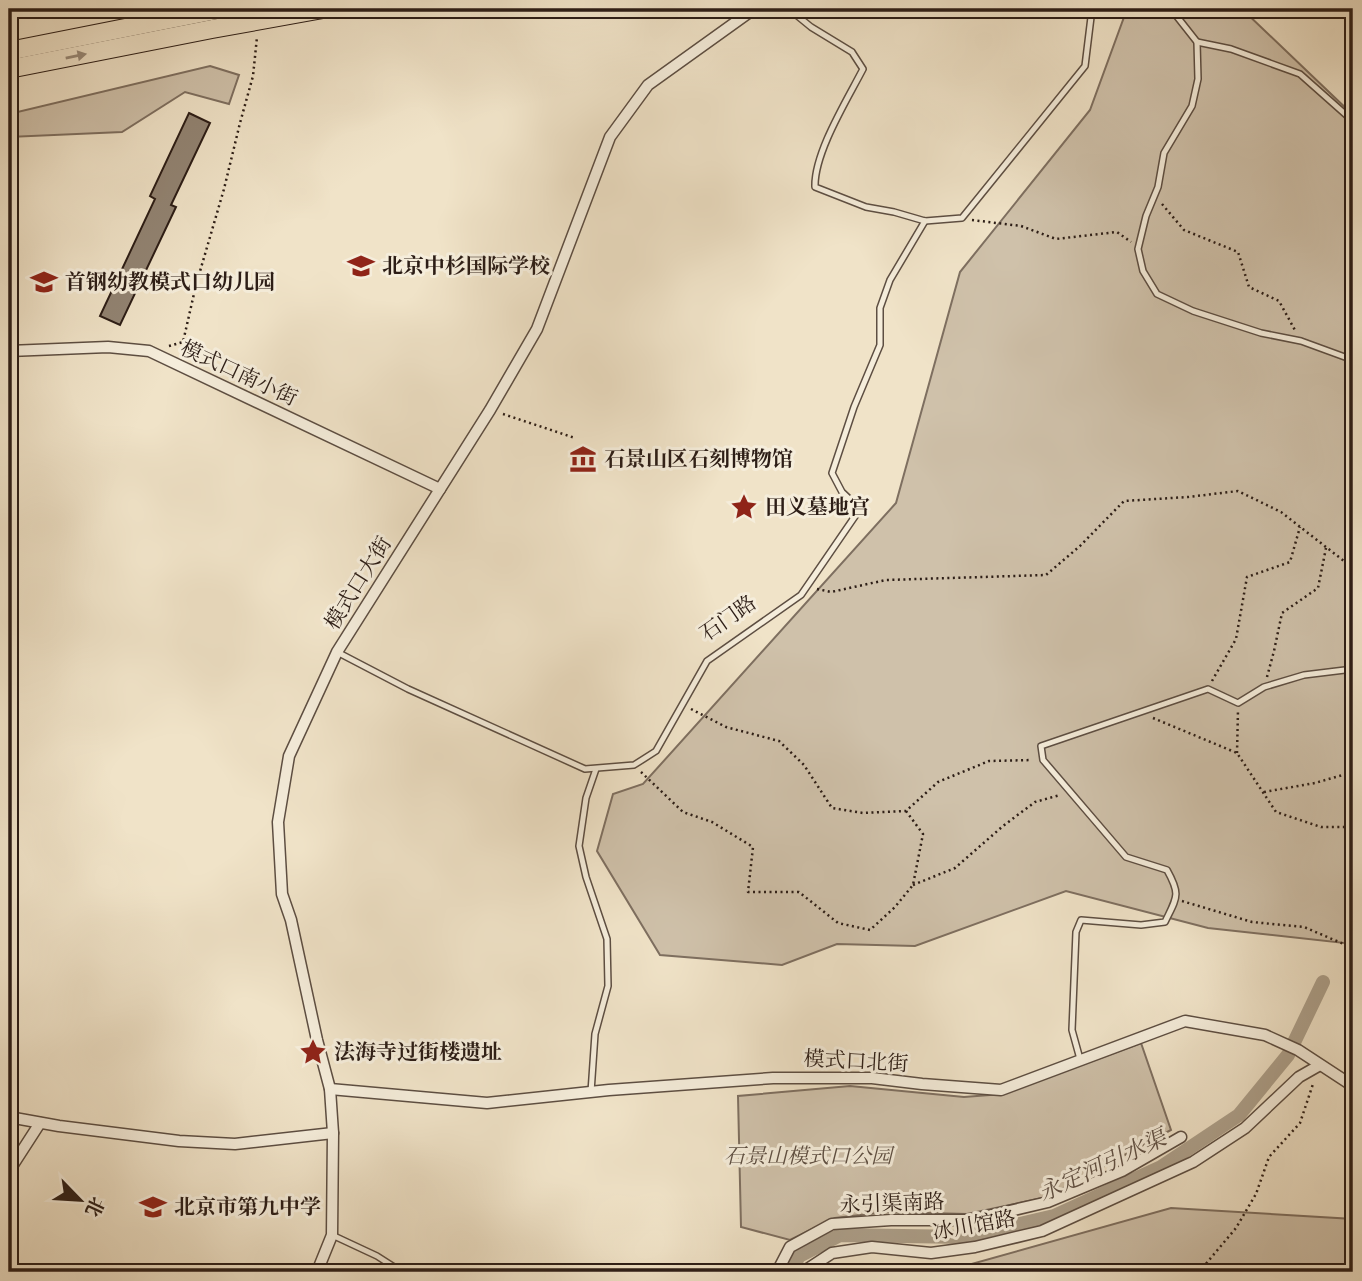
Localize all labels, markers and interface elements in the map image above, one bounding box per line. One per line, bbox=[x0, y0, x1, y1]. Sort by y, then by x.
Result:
one-way arrow bbox=[65, 50, 87, 61]
school or university icon: 北京中杉国际学校 bbox=[346, 251, 376, 281]
place label: 北京中杉国际学校 bbox=[382, 254, 550, 278]
school or university icon: 首钢幼教模式口幼儿园 bbox=[29, 267, 59, 297]
place label: 首钢幼教模式口幼儿园 bbox=[65, 271, 275, 294]
street label: 模式口南小街 bbox=[177, 336, 301, 411]
museum icon: 石景山区石刻博物馆 bbox=[568, 444, 598, 474]
place label: 石景山区石刻博物馆 bbox=[604, 447, 793, 471]
place icon: 田义墓地宫 bbox=[729, 492, 759, 522]
place label: 田义墓地宫 bbox=[765, 496, 870, 519]
street label: 模式口大街 bbox=[321, 533, 396, 634]
street label: 石门路 bbox=[696, 591, 761, 646]
place icon: 法海寺过街楼遗址 bbox=[298, 1037, 328, 1067]
place label: 法海寺过街楼遗址 bbox=[334, 1041, 502, 1064]
street label: 模式口北街 bbox=[803, 1047, 909, 1076]
water label: 永定河引水渠 bbox=[1034, 1124, 1173, 1206]
park label: 石景山模式口公园 bbox=[724, 1145, 895, 1168]
north arrow bbox=[46, 1166, 116, 1236]
street label: 永引渠南路 bbox=[839, 1190, 945, 1217]
school or university icon: 北京市第九中学 bbox=[138, 1192, 168, 1222]
text: 北 bbox=[81, 1193, 108, 1220]
place label: 北京市第九中学 bbox=[174, 1195, 321, 1219]
street label: 冰川馆路 bbox=[931, 1207, 1017, 1244]

